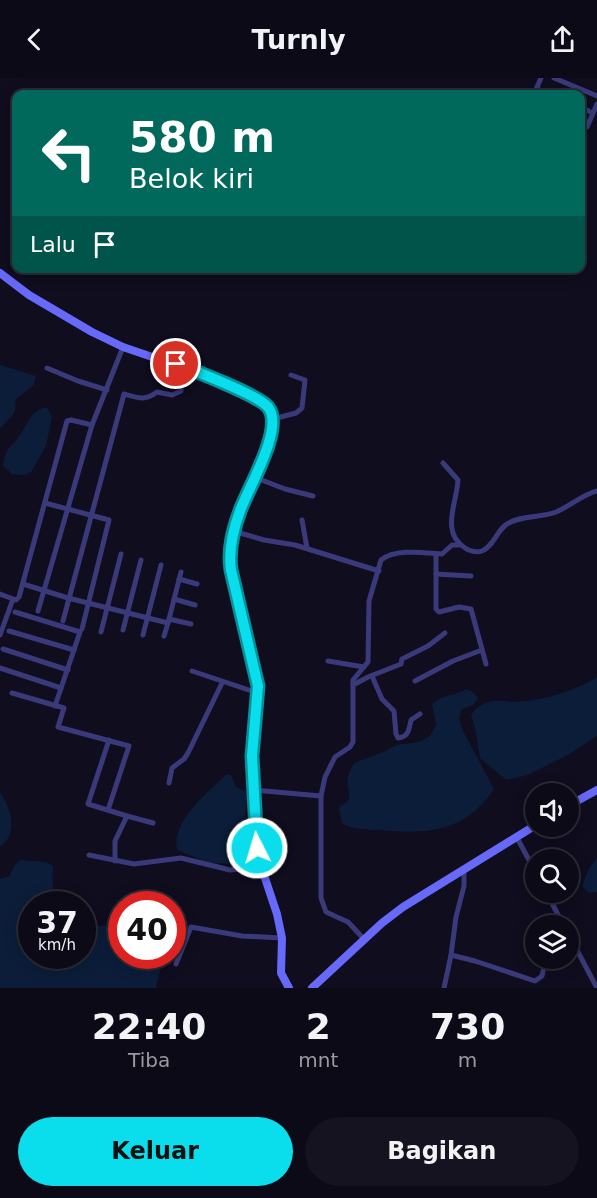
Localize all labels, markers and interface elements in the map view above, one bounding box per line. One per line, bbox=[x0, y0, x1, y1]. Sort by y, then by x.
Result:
icon: back bbox=[18, 23, 51, 56]
icon: share bbox=[546, 23, 579, 56]
text: Turnly bbox=[251, 24, 346, 55]
text: 580 m bbox=[129, 113, 275, 162]
icon: left bbox=[30, 114, 108, 192]
text: Belok kiri bbox=[129, 163, 254, 194]
icon: arrive bbox=[88, 228, 121, 261]
text: Lalu bbox=[30, 232, 76, 257]
pin bbox=[150, 338, 201, 389]
icon: arrive bbox=[159, 347, 192, 380]
map controls bbox=[525, 783, 579, 969]
button: sound bbox=[525, 783, 579, 837]
position arrow bbox=[225, 816, 289, 880]
button: search bbox=[525, 849, 579, 903]
speed limit sign: 40 bbox=[108, 891, 186, 969]
text: 37 bbox=[36, 905, 78, 940]
button: layers bbox=[525, 915, 579, 969]
text: km/h bbox=[38, 936, 76, 954]
text: 22:40 bbox=[92, 1006, 206, 1047]
text: 2 bbox=[306, 1006, 331, 1047]
text: 730 bbox=[430, 1006, 505, 1047]
text: Tiba bbox=[128, 1048, 170, 1072]
text: mnt bbox=[298, 1048, 338, 1072]
text: m bbox=[458, 1048, 477, 1072]
button: Keluar bbox=[18, 1117, 293, 1186]
button: Bagikan bbox=[305, 1117, 579, 1186]

